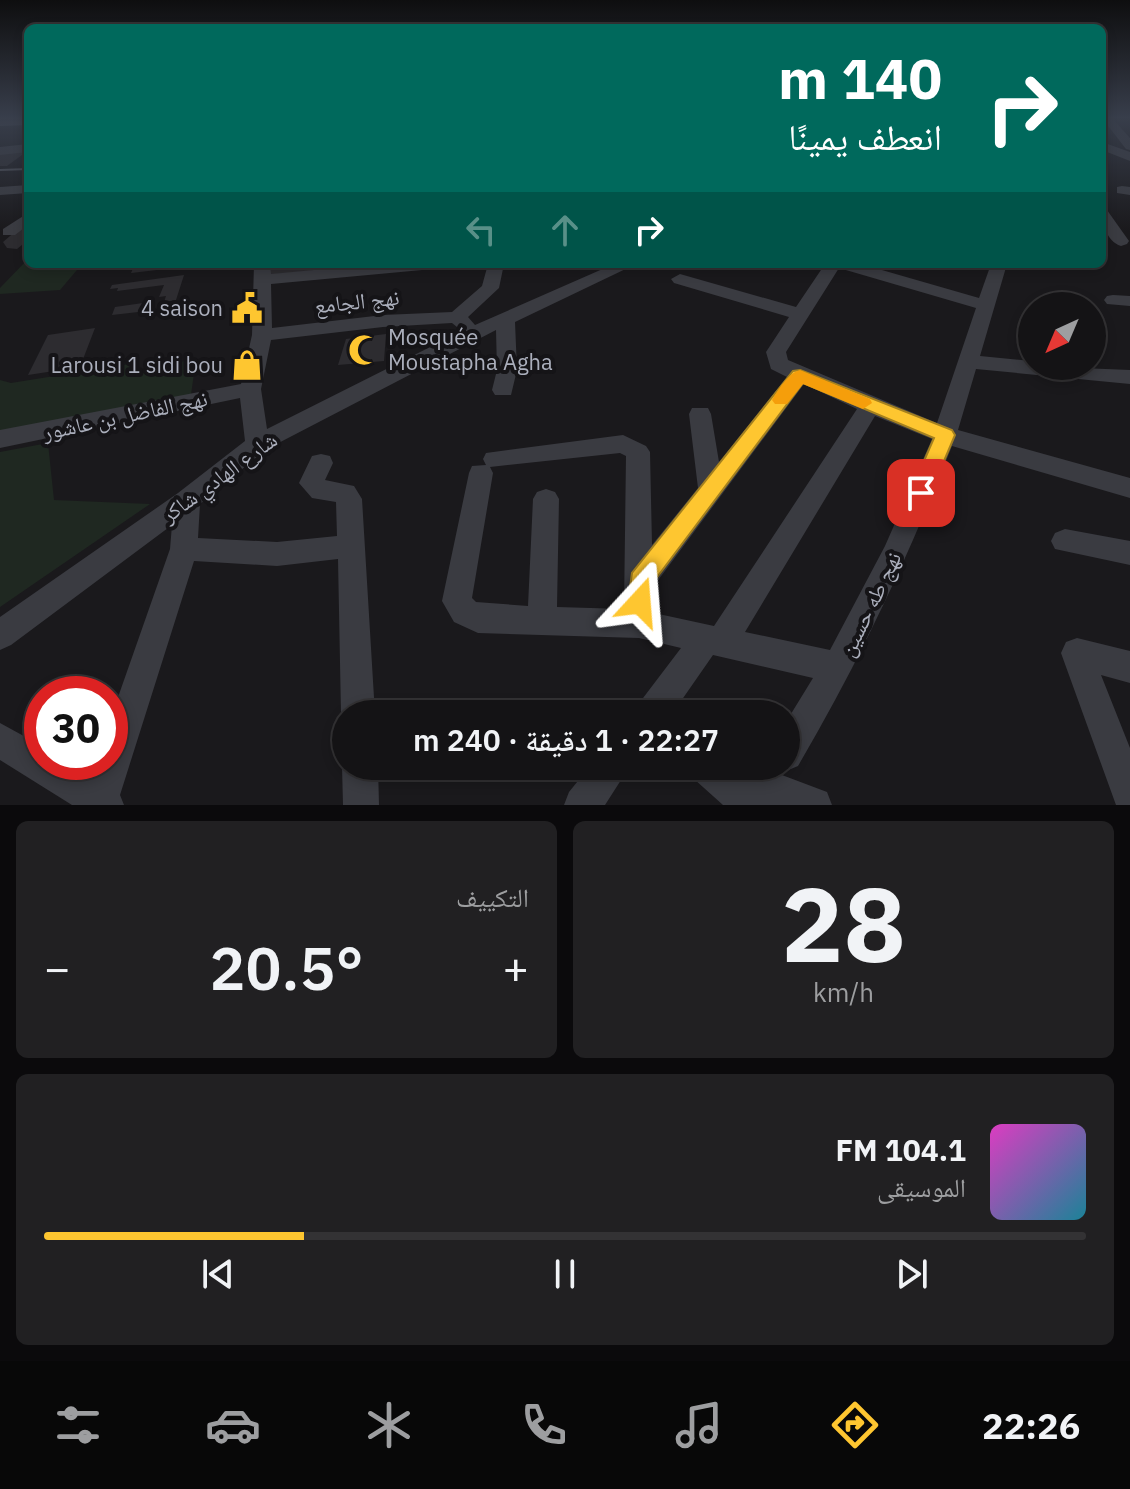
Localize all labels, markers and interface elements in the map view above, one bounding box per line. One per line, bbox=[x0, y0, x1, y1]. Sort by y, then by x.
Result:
text: 140 m bbox=[778, 42, 942, 114]
icon: right bbox=[970, 56, 1074, 160]
text: انعطف يمينًا bbox=[788, 113, 942, 160]
icon: left bbox=[459, 208, 503, 252]
icon: ahead bbox=[543, 208, 587, 252]
icon: right bbox=[627, 208, 671, 252]
street label: نهج الجامع bbox=[313, 282, 401, 319]
public building icon: 4 saison bbox=[230, 291, 264, 325]
north arrow bbox=[1018, 292, 1106, 380]
map controls bbox=[1018, 292, 1106, 380]
place label: 4 saison bbox=[141, 293, 223, 322]
place label: Mosquée Moustapha Agha bbox=[388, 322, 553, 376]
mosque icon: Mosquée Moustapha Agha bbox=[347, 333, 381, 367]
shop icon: Larousi 1 sidi bou bbox=[230, 348, 264, 382]
place label: Larousi 1 sidi bou bbox=[50, 350, 223, 379]
street label: نهج الفاضل بن عاشور bbox=[39, 383, 210, 446]
street label: شارع الهادي شاكر bbox=[154, 425, 285, 532]
pin bbox=[887, 459, 955, 527]
icon: arrive bbox=[899, 471, 943, 515]
street label: نهج طه حسين bbox=[832, 547, 907, 661]
position arrow bbox=[598, 560, 682, 644]
speed limit sign: 30 bbox=[24, 676, 128, 780]
text: 22:27 · 1 دقيقة · 240 m bbox=[413, 720, 719, 759]
text: 28 bbox=[781, 855, 906, 991]
text: التكييف bbox=[456, 880, 529, 914]
text: 20.5° bbox=[209, 928, 364, 1007]
text: − bbox=[44, 939, 70, 996]
text: + bbox=[503, 939, 529, 996]
text: km/h bbox=[813, 975, 874, 1009]
text: 104.1 FM bbox=[835, 1130, 966, 1169]
text: الموسيقى bbox=[877, 1170, 966, 1204]
icon: previous bbox=[196, 1252, 240, 1296]
icon: pause bbox=[543, 1252, 587, 1296]
icon: next bbox=[890, 1252, 934, 1296]
icon: filters bbox=[50, 1397, 106, 1453]
icon: car bbox=[205, 1397, 261, 1453]
icon: climate bbox=[361, 1397, 417, 1453]
icon: phone bbox=[516, 1397, 572, 1453]
icon: music bbox=[671, 1397, 727, 1453]
icon: directions bbox=[827, 1397, 883, 1453]
text: 22:26 bbox=[982, 1402, 1080, 1449]

